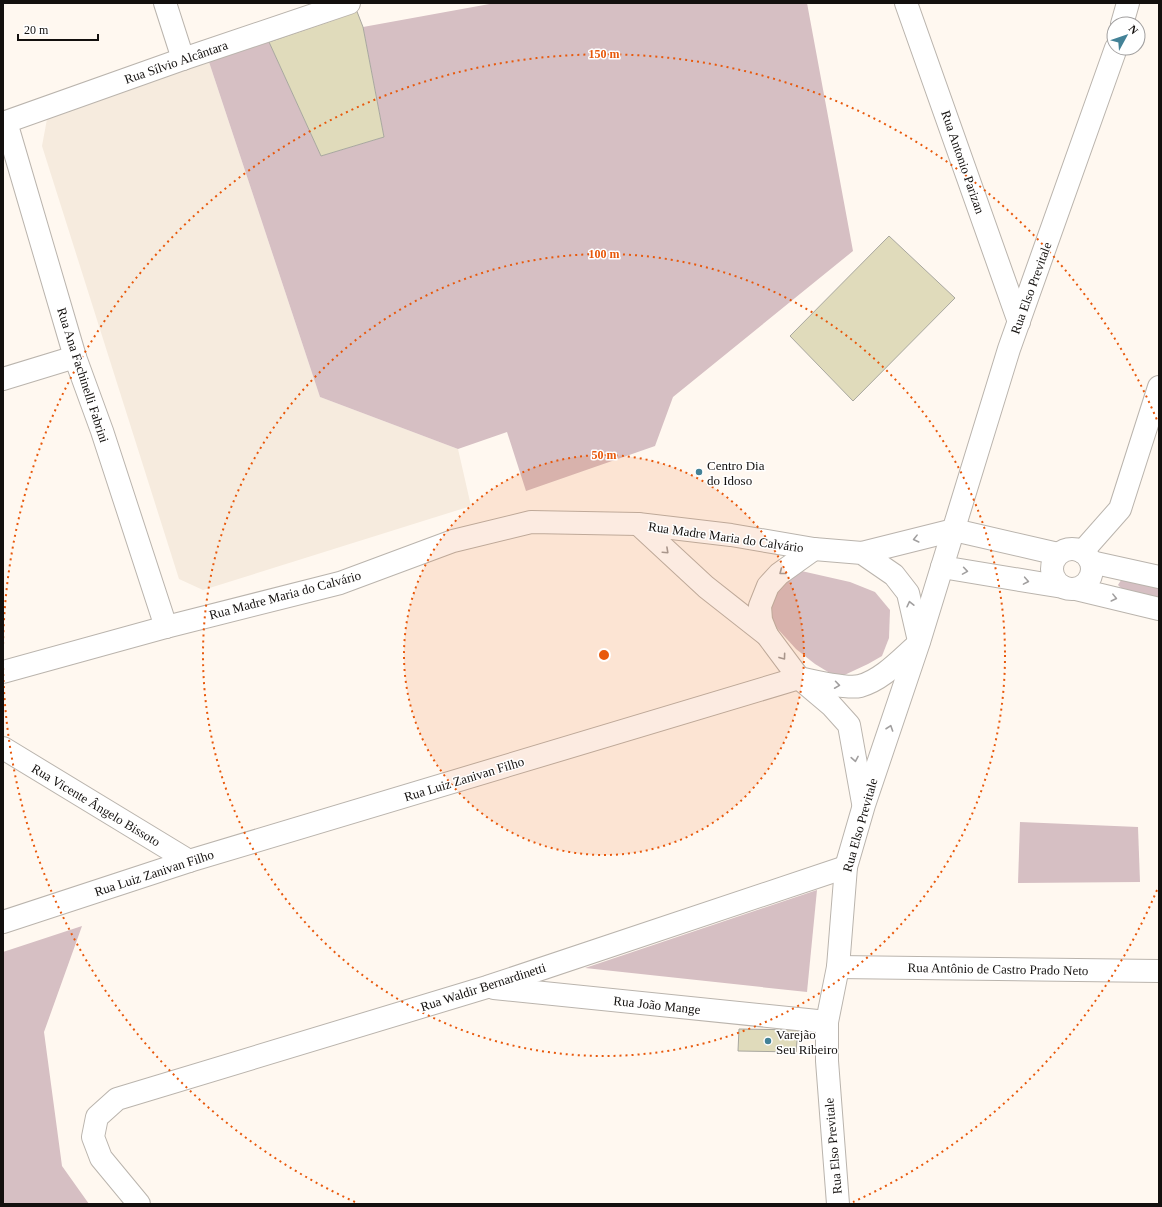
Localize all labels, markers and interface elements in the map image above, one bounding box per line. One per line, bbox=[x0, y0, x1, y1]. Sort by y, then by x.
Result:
scale bar bbox=[18, 16, 98, 42]
north arrow bbox=[1106, 16, 1146, 56]
text: 20 m bbox=[24, 23, 49, 37]
text: N bbox=[1127, 23, 1141, 37]
street label: Rua Sílvio Alcântara bbox=[122, 37, 230, 87]
text: 150 m bbox=[589, 47, 620, 61]
street label: Rua Antonio Parizan bbox=[938, 108, 988, 216]
street label: Rua Elso Previtale bbox=[1007, 240, 1055, 336]
text: 100 m bbox=[589, 247, 620, 261]
street label: Rua Ana Fachinelli Fabrini bbox=[54, 306, 112, 445]
text: 50 m bbox=[592, 448, 617, 462]
place label: Centro Dia do Idoso bbox=[707, 458, 765, 488]
marker: Centro Dia do Idoso bbox=[694, 467, 704, 477]
street label: Rua Madre Maria do Calvário bbox=[647, 519, 805, 555]
one-way arrow bbox=[913, 534, 920, 543]
one-way arrow bbox=[662, 546, 669, 553]
one-way arrow bbox=[962, 566, 969, 575]
street label: Rua Madre Maria do Calvário bbox=[207, 567, 363, 623]
one-way arrow bbox=[780, 567, 787, 574]
one-way arrow bbox=[1023, 576, 1029, 585]
one-way arrow bbox=[1111, 594, 1117, 602]
one-way arrow bbox=[907, 601, 915, 607]
centre of rings bbox=[597, 648, 611, 662]
one-way arrow bbox=[778, 652, 785, 659]
one-way arrow bbox=[834, 680, 840, 689]
one-way arrow bbox=[885, 725, 893, 732]
street label: Rua Luiz Zanivan Filho bbox=[402, 754, 526, 804]
one-way arrow bbox=[850, 756, 859, 762]
street label: Rua Vicente Ângelo Bissoto bbox=[29, 761, 163, 849]
street label: Rua Elso Previtale bbox=[839, 776, 881, 874]
street label: Rua Luiz Zanivan Filho bbox=[92, 847, 216, 899]
street label: Rua Waldir Bernardinetti bbox=[418, 960, 548, 1014]
street label: Rua Antônio de Castro Prado Neto bbox=[907, 960, 1089, 978]
street label: Rua João Mange bbox=[613, 993, 701, 1017]
place label: Varejão Seu Ribeiro bbox=[776, 1027, 838, 1057]
marker: Varejão Seu Ribeiro bbox=[763, 1036, 773, 1046]
street label: Rua Elso Previtale bbox=[821, 1097, 845, 1195]

